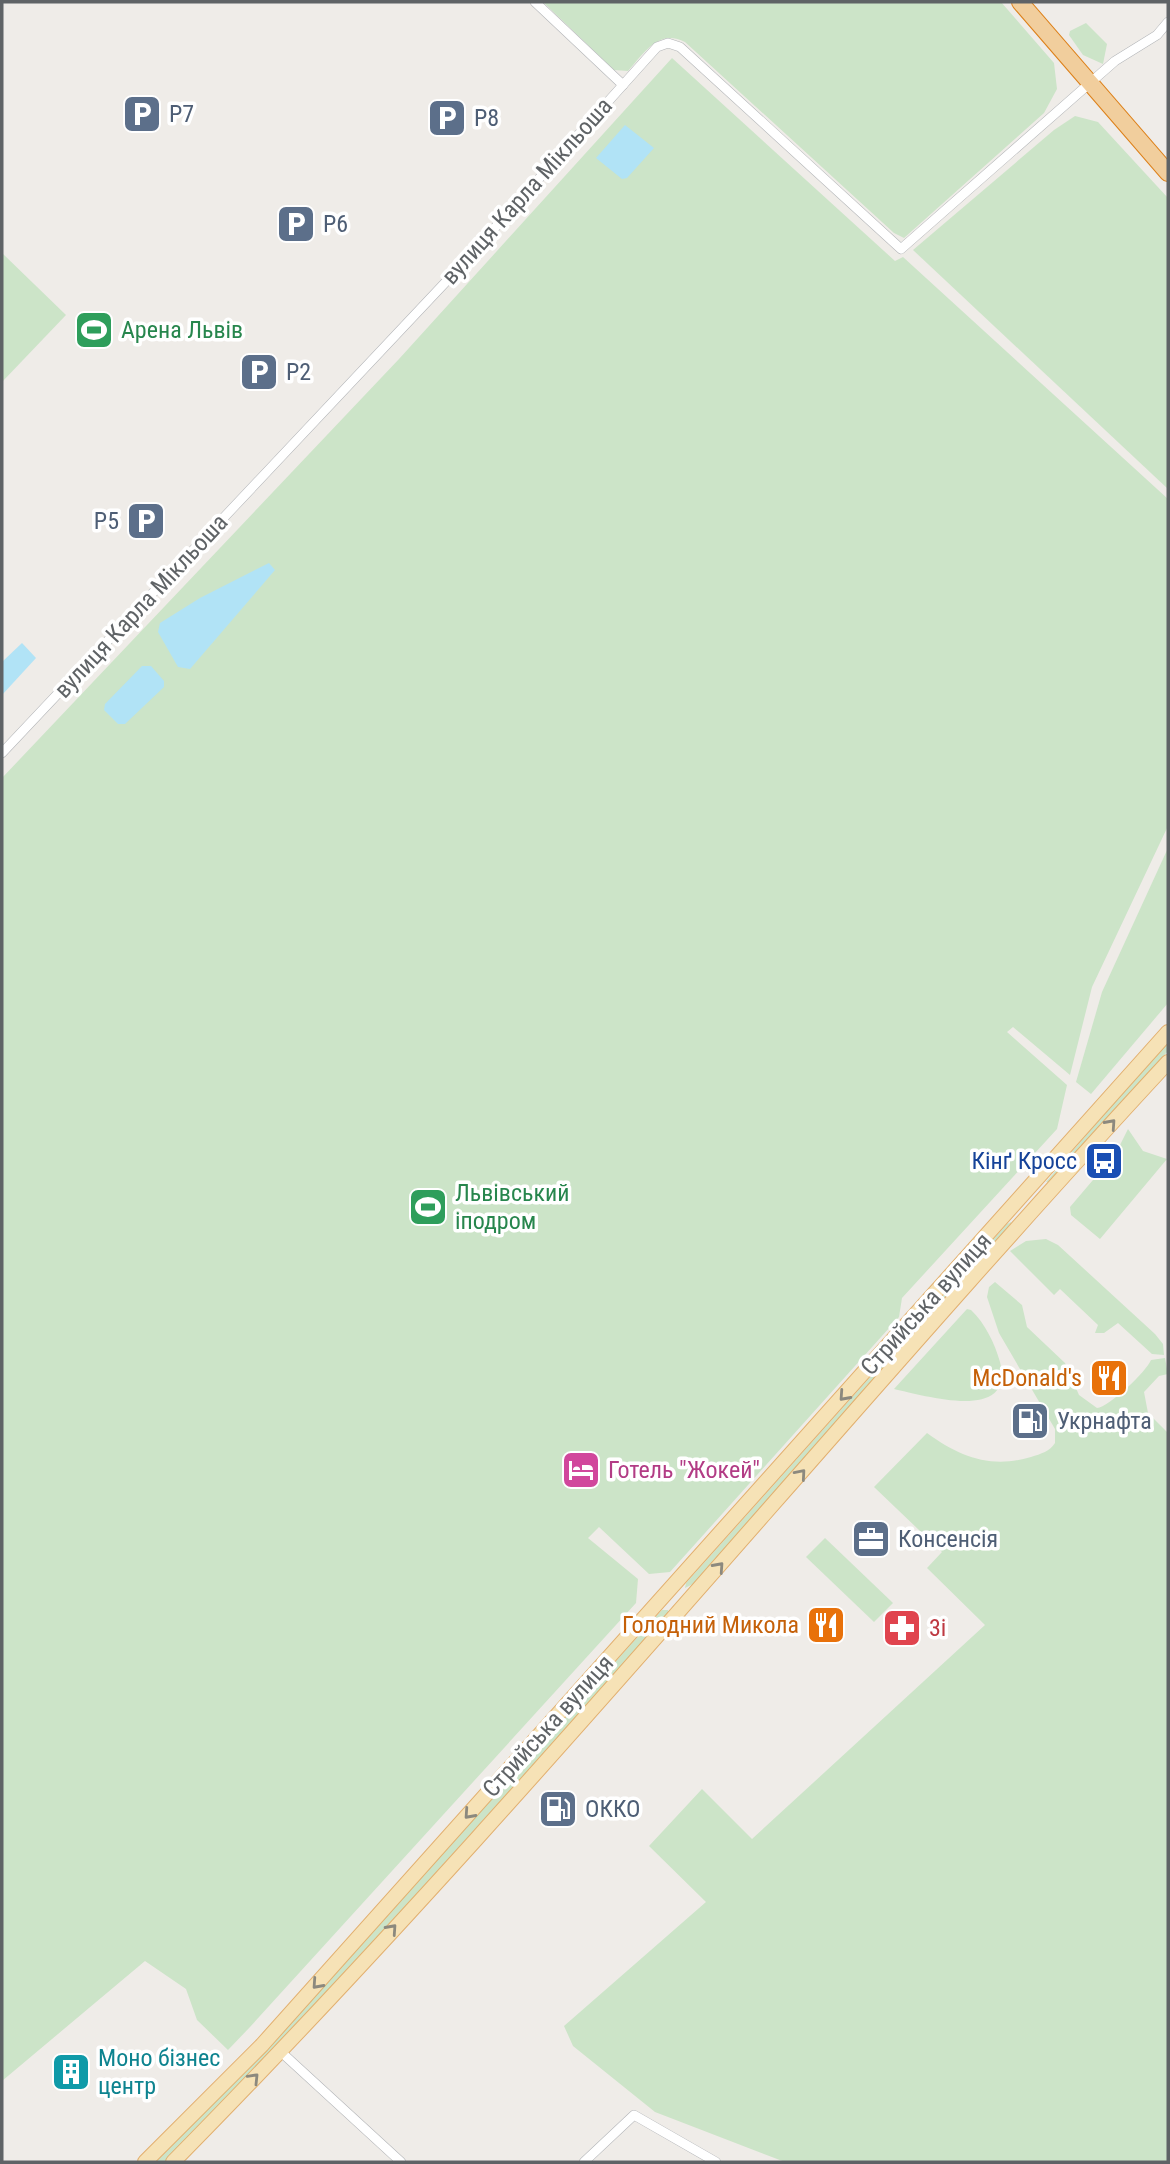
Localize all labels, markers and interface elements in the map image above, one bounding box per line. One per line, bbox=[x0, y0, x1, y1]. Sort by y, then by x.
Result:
street label: вулиця Карла Мікльоша bbox=[436, 92, 618, 290]
parking icon: P7 bbox=[121, 93, 163, 135]
parking icon: P8 bbox=[426, 97, 468, 139]
place label: P7 bbox=[169, 100, 194, 128]
place label: P8 bbox=[474, 104, 499, 132]
parking icon: P6 bbox=[275, 203, 317, 245]
place label: P6 bbox=[323, 210, 348, 238]
sports icon: Арена Львів bbox=[73, 309, 115, 351]
place label: Арена Львів bbox=[121, 316, 243, 344]
parking icon: P2 bbox=[238, 351, 280, 393]
place label: P2 bbox=[286, 358, 311, 386]
parking icon: P5 bbox=[125, 500, 167, 542]
place label: P5 bbox=[94, 507, 119, 535]
street label: вулиця Карла Мікльоша bbox=[49, 508, 233, 704]
one-way arrow bbox=[1103, 1119, 1116, 1132]
bus stop icon: Кінґ Кросс bbox=[1083, 1140, 1125, 1182]
place label: Кінґ Кросс bbox=[972, 1147, 1077, 1175]
place label: Львівський іподром bbox=[455, 1179, 569, 1235]
sports icon: Львівський іподром bbox=[407, 1186, 449, 1228]
street label: Стрийська вулиця bbox=[855, 1227, 997, 1381]
restaurant icon: McDonald's bbox=[1088, 1357, 1130, 1399]
place label: McDonald's bbox=[972, 1364, 1082, 1392]
one-way arrow bbox=[839, 1388, 852, 1401]
fuel station icon: Укрнафта bbox=[1009, 1400, 1051, 1442]
place label: Укрнафта bbox=[1057, 1407, 1152, 1435]
hotel icon: Готель "Жокей" bbox=[560, 1449, 602, 1491]
place label: Готель "Жокей" bbox=[608, 1456, 760, 1484]
one-way arrow bbox=[793, 1470, 805, 1483]
office icon: Консенсія bbox=[850, 1518, 892, 1560]
place label: Консенсія bbox=[898, 1525, 998, 1553]
one-way arrow bbox=[711, 1562, 724, 1575]
restaurant icon: Голодний Микола bbox=[805, 1604, 847, 1646]
pharmacy icon: 3і bbox=[881, 1607, 923, 1649]
place label: Голодний Микола bbox=[622, 1611, 799, 1639]
place label: 3і bbox=[929, 1614, 946, 1642]
street label: Стрийська вулиця bbox=[477, 1649, 619, 1803]
fuel station icon: ОККО bbox=[537, 1788, 579, 1830]
place label: ОККО bbox=[585, 1795, 640, 1823]
one-way arrow bbox=[465, 1806, 477, 1819]
one-way arrow bbox=[384, 1924, 397, 1937]
one-way arrow bbox=[313, 1976, 325, 1989]
place label: Моно бізнес центр bbox=[98, 2044, 220, 2100]
building icon: Моно бізнес центр bbox=[50, 2051, 92, 2093]
one-way arrow bbox=[246, 2073, 259, 2086]

